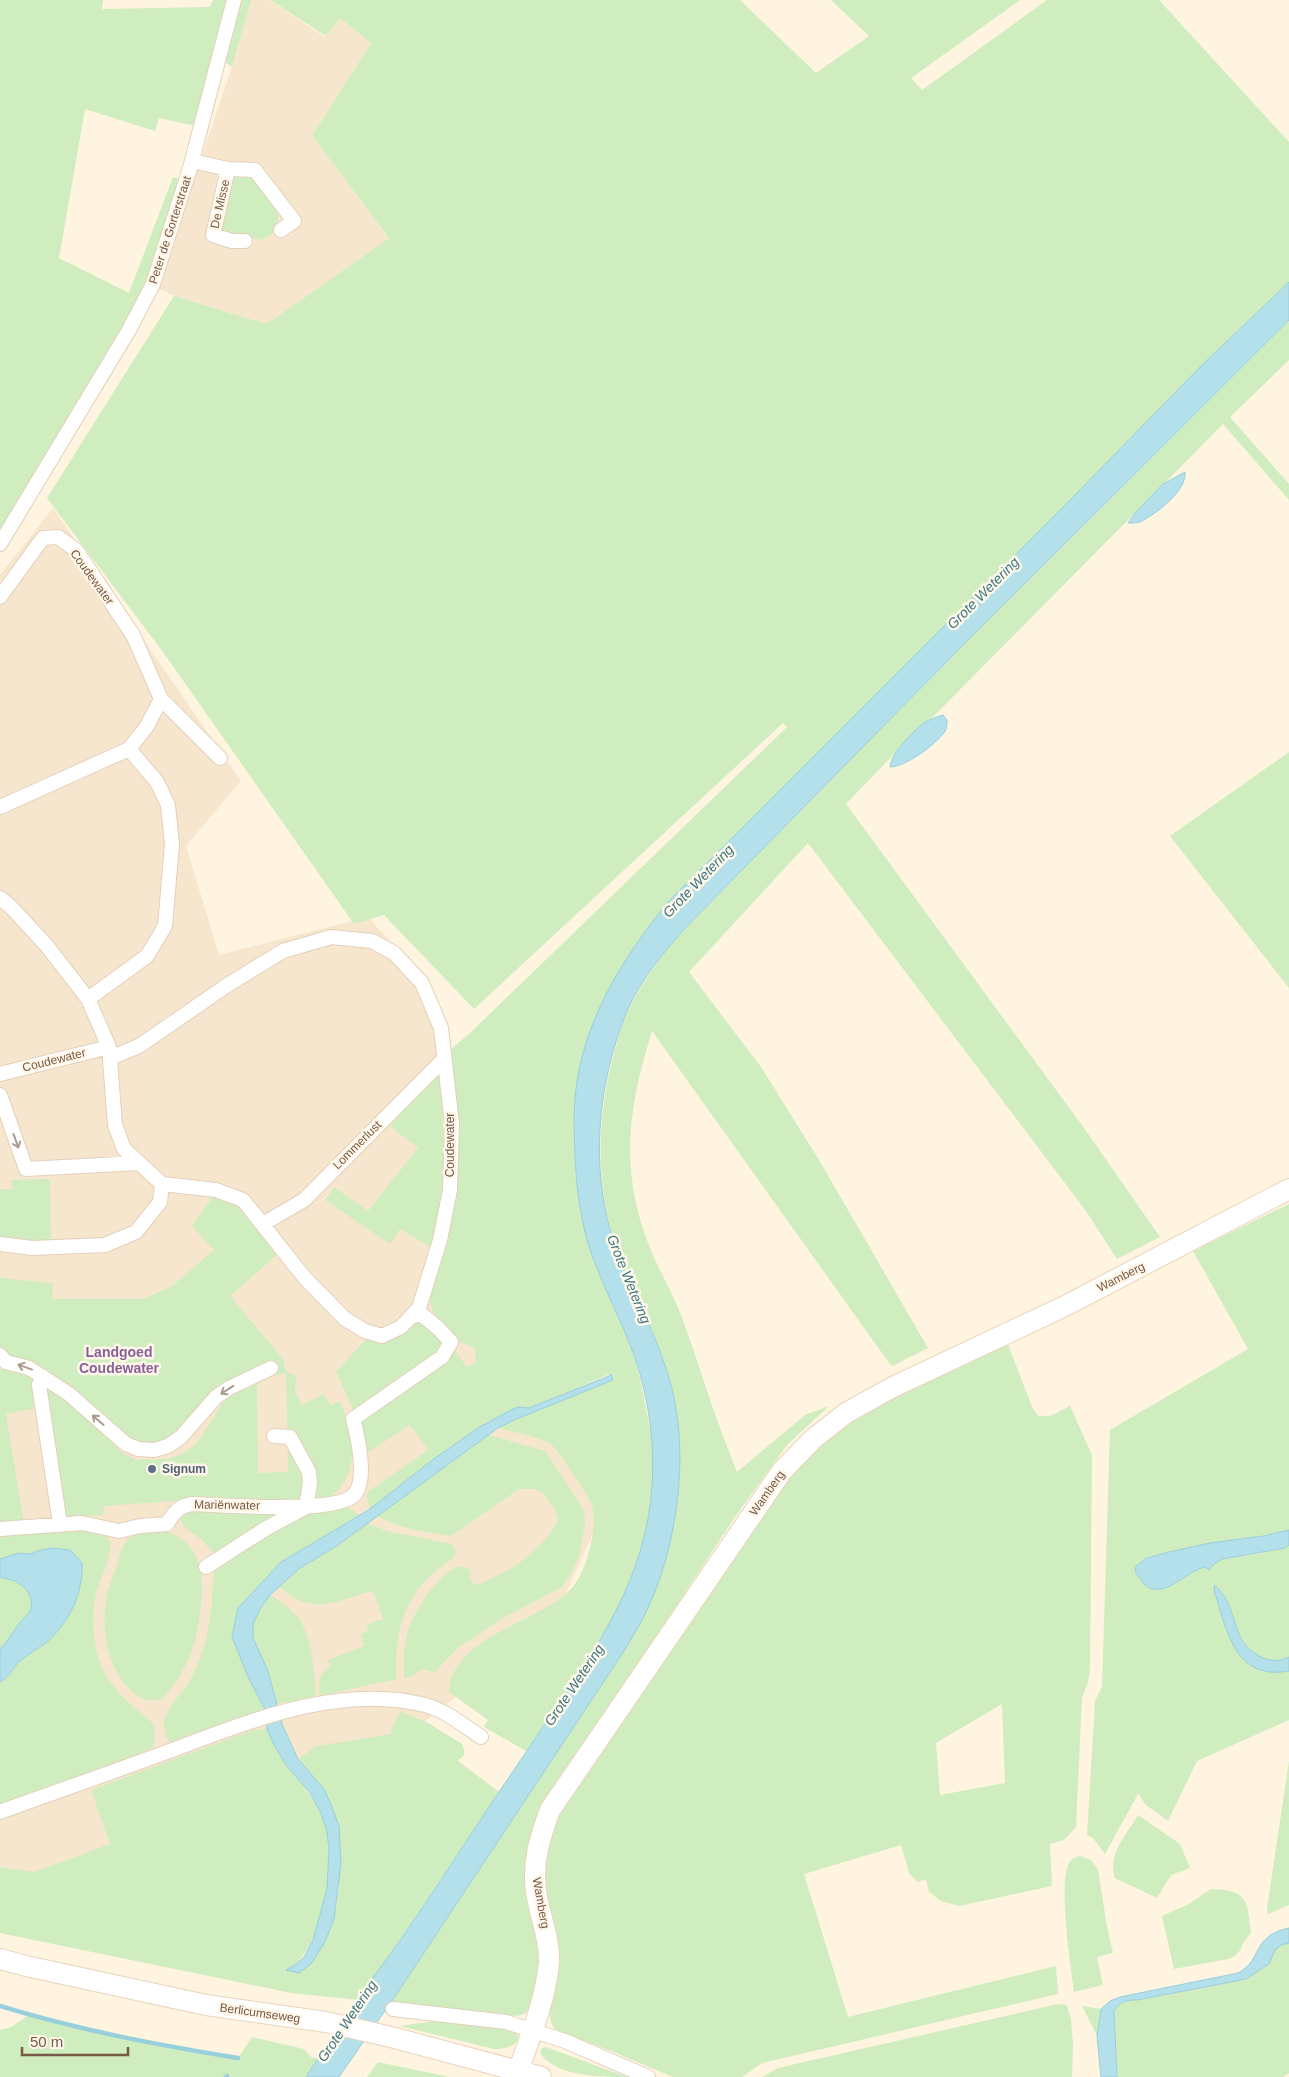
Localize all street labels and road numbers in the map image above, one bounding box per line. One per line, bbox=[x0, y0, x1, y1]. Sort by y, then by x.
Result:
street label: Peter de Gorterstraat bbox=[146, 174, 194, 286]
street label: De Misse bbox=[208, 178, 233, 230]
street label: Coudewater bbox=[67, 547, 117, 607]
street label: Coudewater bbox=[21, 1045, 87, 1075]
street label: Coudewater bbox=[443, 1113, 457, 1177]
street label: Lommerlust bbox=[330, 1117, 385, 1172]
street label: Wamberg bbox=[1095, 1259, 1147, 1295]
street label: Wamberg bbox=[746, 1468, 788, 1518]
street label: Mariënwater bbox=[194, 1497, 260, 1513]
street label: Wamberg bbox=[530, 1876, 552, 1930]
street label: Berlicumseweg bbox=[219, 2000, 301, 2026]

